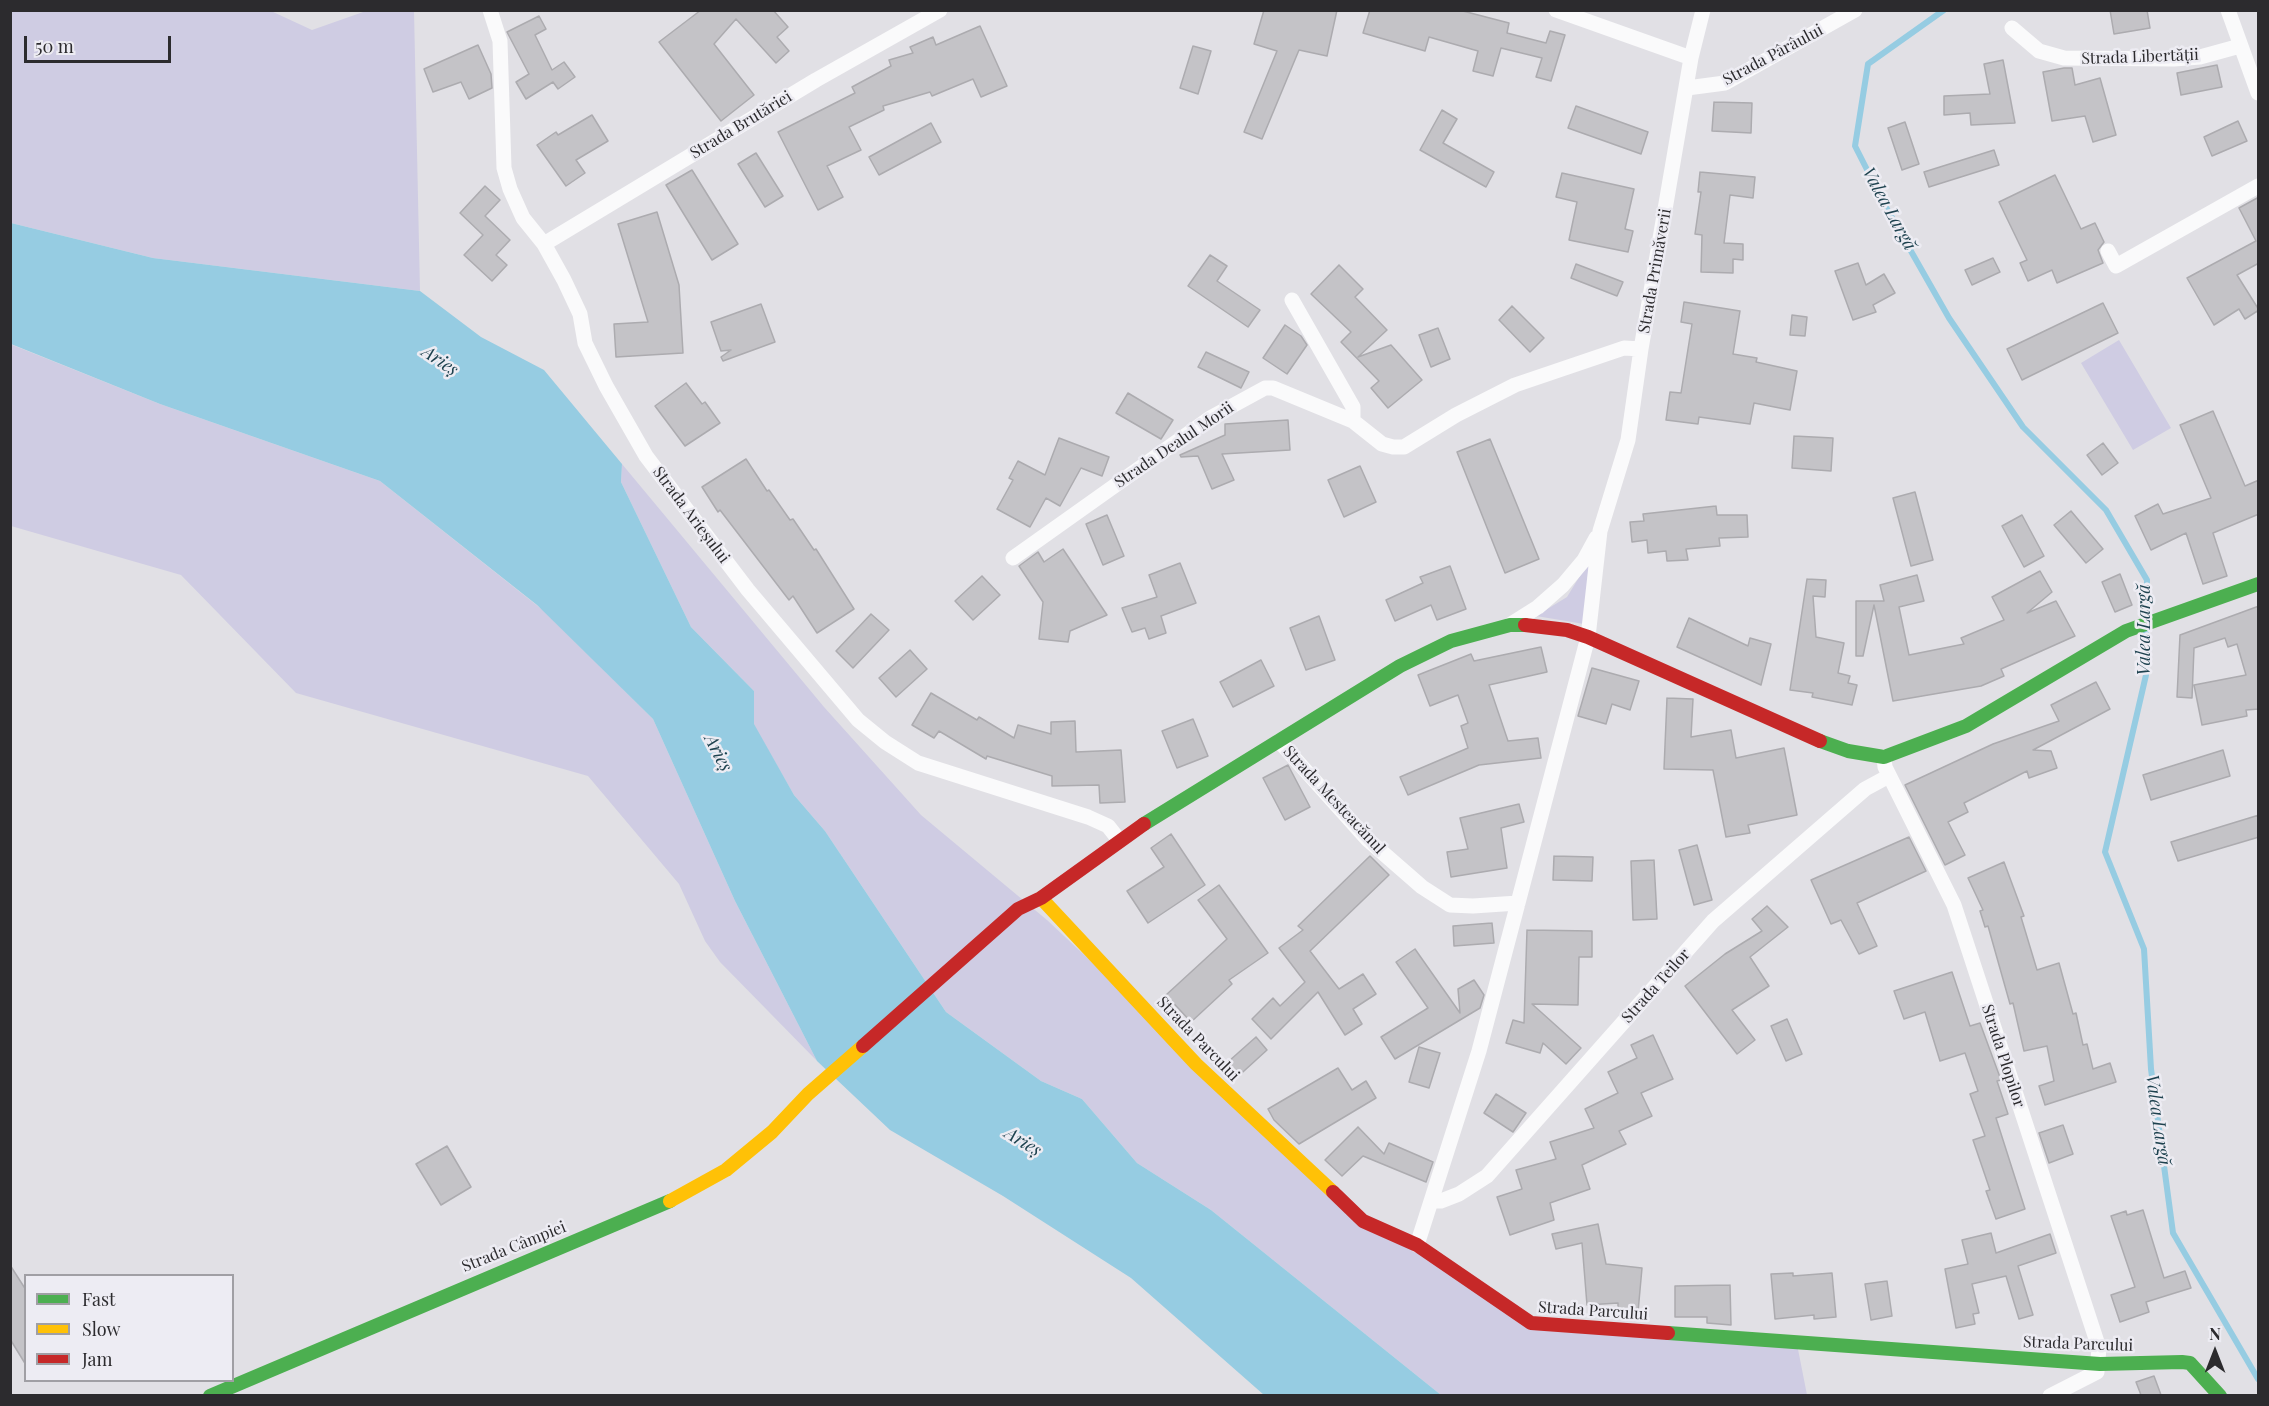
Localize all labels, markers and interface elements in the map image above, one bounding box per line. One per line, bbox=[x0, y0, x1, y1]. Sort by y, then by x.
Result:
street label: Strada Pârâului bbox=[1720, 21, 1826, 89]
scale bar bbox=[27, 24, 174, 62]
text: 50 m bbox=[35, 34, 74, 58]
street label: Strada Libertății bbox=[2081, 45, 2199, 69]
street label: Strada Brutăriei bbox=[687, 87, 795, 163]
water label: Valea Largă bbox=[1857, 164, 1921, 254]
street label: Strada Primăverii bbox=[1635, 207, 1675, 335]
water label: Arieș bbox=[418, 341, 462, 381]
street label: Strada Dealul Morii bbox=[1111, 398, 1237, 492]
street label: Strada Arieșului bbox=[649, 463, 733, 567]
water label: Valea Largă bbox=[2133, 584, 2155, 676]
water label: Arieș bbox=[699, 731, 737, 775]
street label: Strada Mesteacănul bbox=[1279, 742, 1389, 858]
street label: Strada Teilor bbox=[1618, 945, 1694, 1027]
street label: Strada Parcului bbox=[1153, 993, 1243, 1085]
street label: Strada Plopilor bbox=[1977, 1002, 2029, 1110]
water label: Valea Largă bbox=[2141, 1073, 2175, 1167]
water label: Arieș bbox=[1001, 1123, 1045, 1161]
street label: Strada Câmpiei bbox=[459, 1217, 569, 1277]
legend bbox=[24, 1274, 234, 1382]
text: Fast bbox=[82, 1287, 115, 1311]
street label: Strada Parcului bbox=[1537, 1298, 1649, 1324]
text: Slow bbox=[82, 1317, 120, 1341]
north arrow bbox=[2185, 1322, 2245, 1382]
text: N bbox=[2209, 1323, 2221, 1344]
street label: Strada Parcului bbox=[2023, 1332, 2133, 1356]
text: Jam bbox=[82, 1347, 112, 1371]

